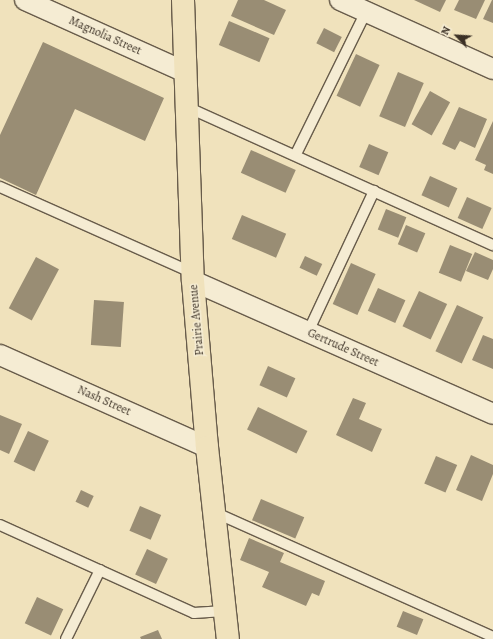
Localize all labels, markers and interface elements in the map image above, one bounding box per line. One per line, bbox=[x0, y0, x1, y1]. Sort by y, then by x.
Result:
street label: Magnolia Street bbox=[66, 14, 144, 58]
north arrow bbox=[437, 16, 477, 56]
text: N bbox=[437, 24, 454, 38]
street label: Prairie Avenue bbox=[187, 284, 207, 356]
street label: Gertrude Street bbox=[305, 326, 381, 370]
street label: Nash Street bbox=[75, 383, 133, 419]

